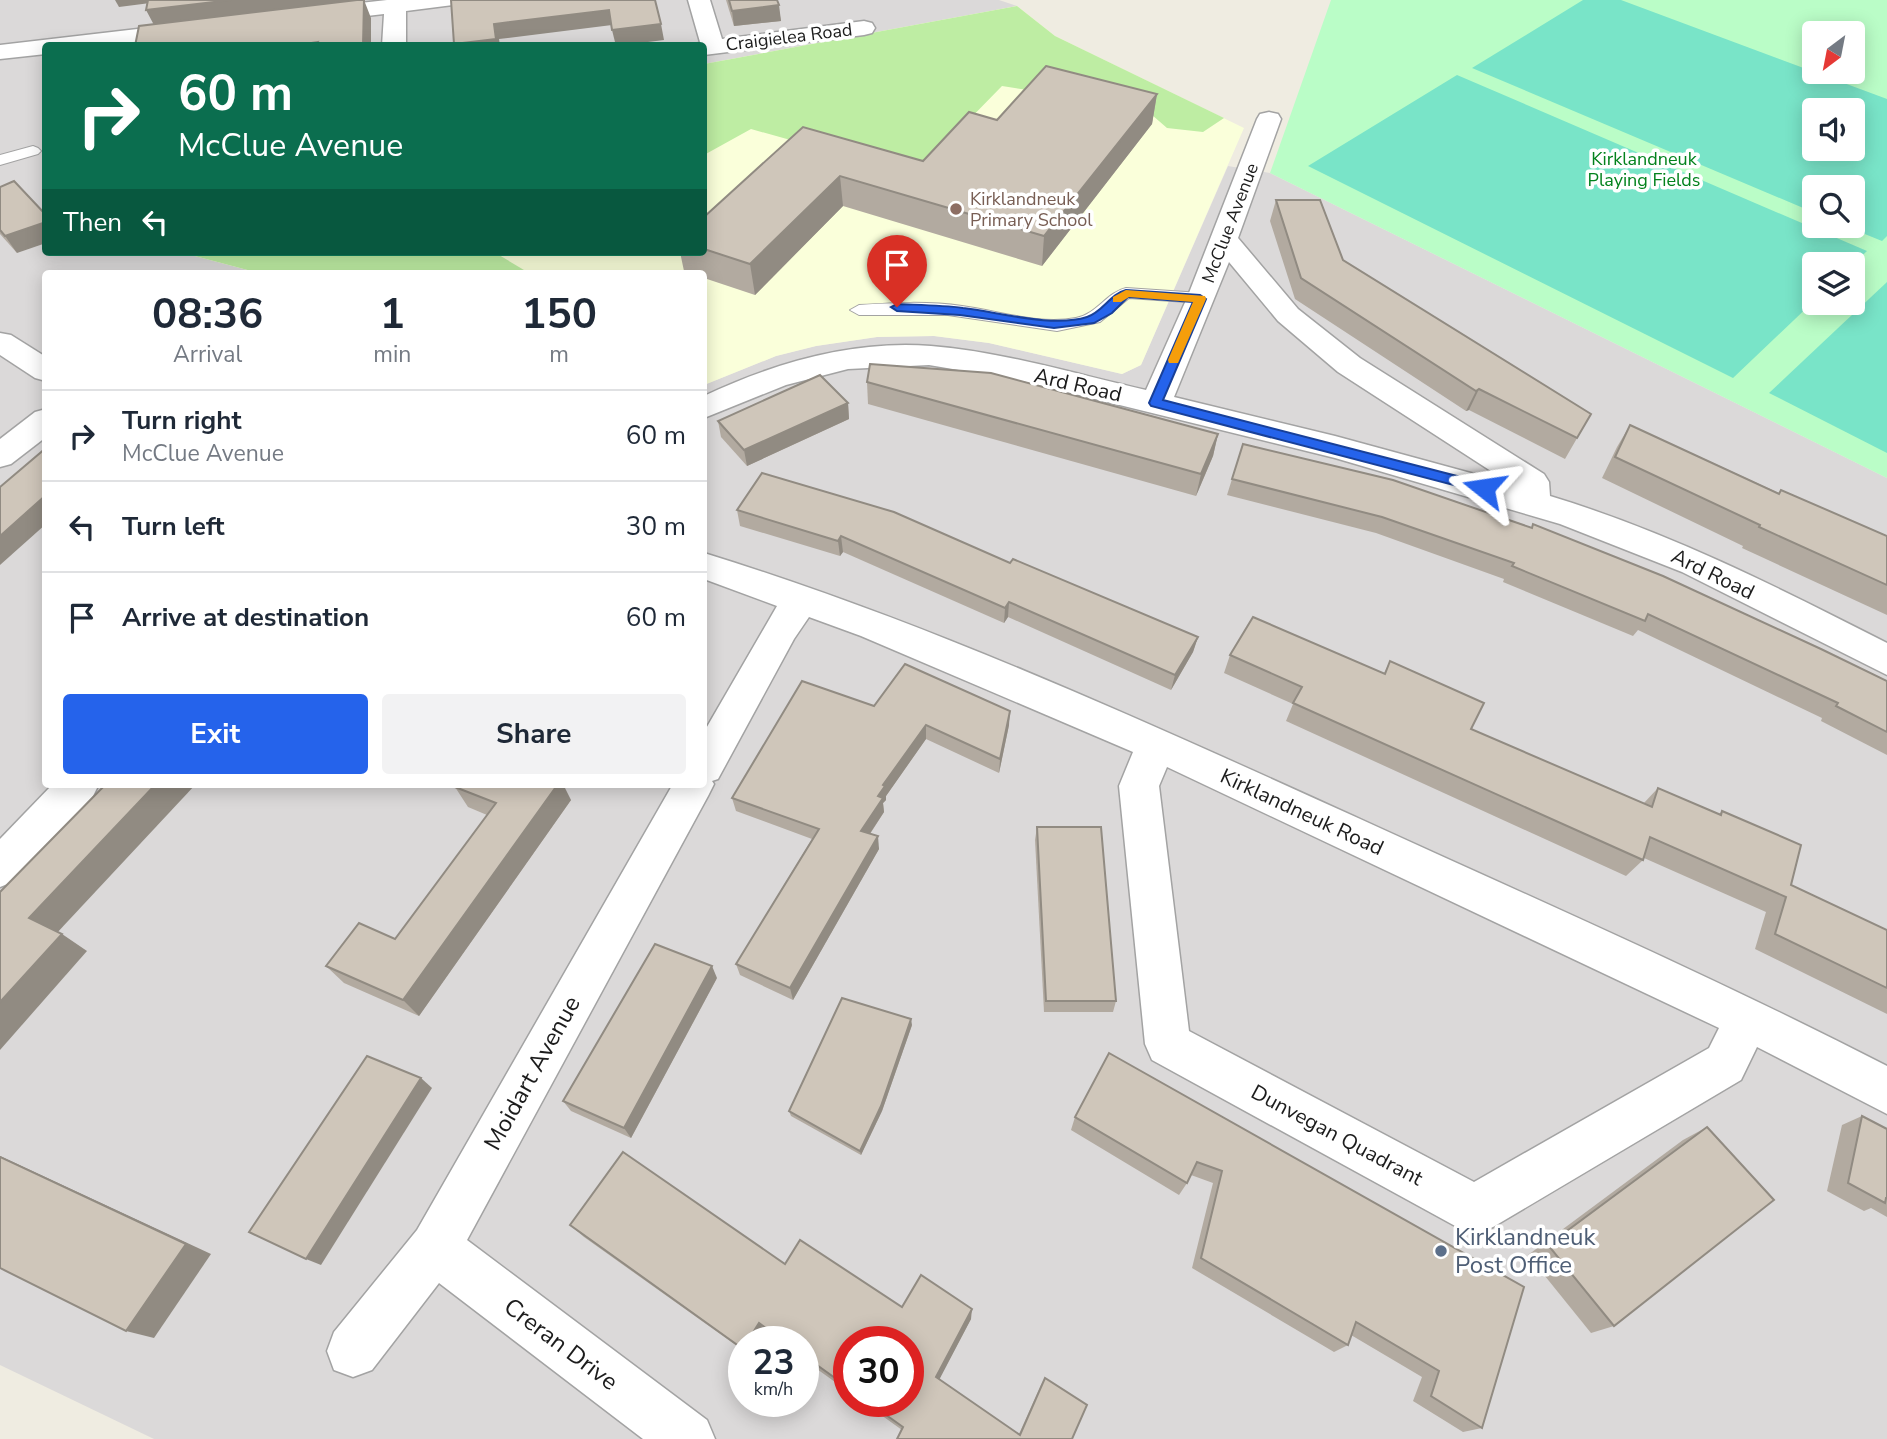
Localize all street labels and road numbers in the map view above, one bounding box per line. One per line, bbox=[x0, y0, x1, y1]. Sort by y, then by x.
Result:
street label: Craigielea Road bbox=[724, 17, 854, 57]
street label: McClue Avenue bbox=[1196, 160, 1264, 286]
street label: Ard Road bbox=[1031, 361, 1125, 409]
street label: Ard Road bbox=[1667, 542, 1759, 606]
street label: Kirklandneuk Road bbox=[1216, 762, 1388, 862]
street label: Moidart Avenue bbox=[476, 990, 588, 1156]
street label: Dunvegan Quadrant bbox=[1246, 1078, 1428, 1192]
street label: Creran Drive bbox=[497, 1291, 625, 1397]

